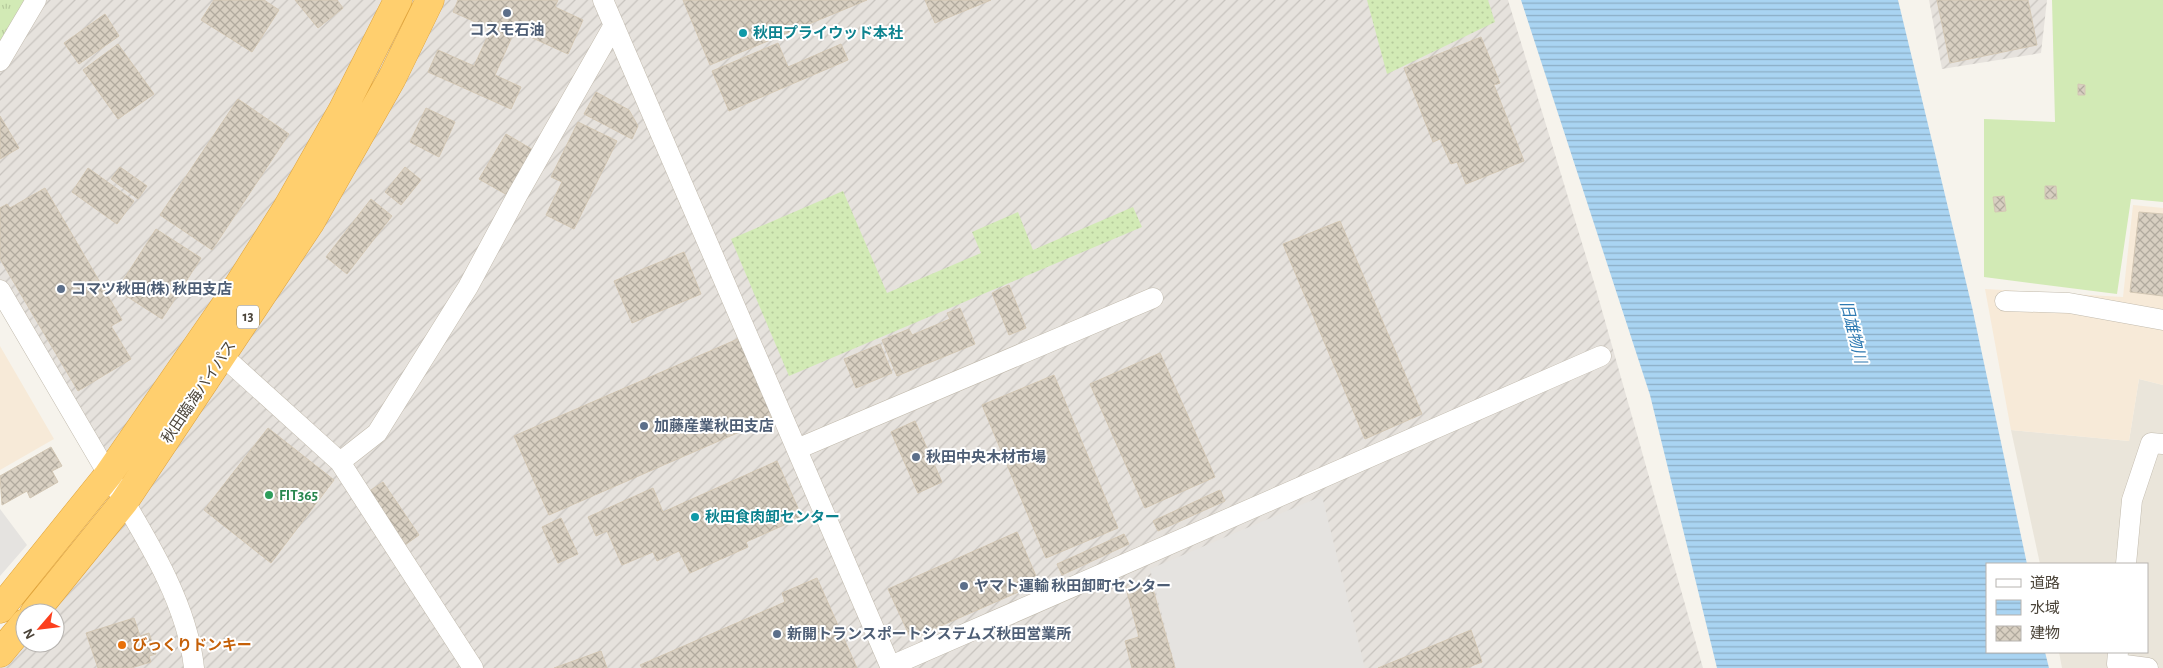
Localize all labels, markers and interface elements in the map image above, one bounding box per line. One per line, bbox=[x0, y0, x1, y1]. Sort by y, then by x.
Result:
marker: コスモ石油 bbox=[501, 7, 513, 19]
place label: コスモ石油 bbox=[469, 22, 545, 38]
place label: 秋田プライウッド本社 bbox=[753, 24, 903, 41]
marker: 秋田プライウッド本社 bbox=[737, 27, 749, 39]
place label: コマツ秋田(株) 秋田支店 bbox=[71, 281, 232, 297]
marker: コマツ秋田(株) 秋田支店 bbox=[55, 283, 67, 295]
water label: 旧雄物川 bbox=[1837, 299, 1870, 367]
road number: 13 bbox=[237, 306, 259, 328]
street label: 秋田臨海バイパス bbox=[158, 338, 239, 446]
place label: 加藤産業秋田支店 bbox=[654, 418, 774, 434]
marker: 加藤産業秋田支店 bbox=[638, 420, 650, 432]
place label: 秋田中央木材市場 bbox=[926, 448, 1046, 465]
marker: 秋田中央木材市場 bbox=[910, 451, 922, 463]
place label: FIT365 bbox=[279, 488, 318, 503]
marker: FIT365 bbox=[263, 489, 275, 501]
place label: 秋田食肉卸センター bbox=[705, 509, 840, 525]
marker: 秋田食肉卸センター bbox=[689, 511, 701, 523]
legend bbox=[1986, 563, 2148, 653]
text: 道路 bbox=[2030, 575, 2060, 591]
place label: ヤマト運輸 秋田卸町センター bbox=[974, 577, 1171, 594]
marker: ヤマト運輸 秋田卸町センター bbox=[958, 580, 970, 592]
text: 水域 bbox=[2030, 600, 2060, 616]
north arrow bbox=[15, 603, 65, 653]
place label: 新開トランスポートシステムズ秋田営業所 bbox=[787, 625, 1071, 642]
text: 建物 bbox=[2030, 625, 2060, 641]
text: N bbox=[21, 626, 38, 641]
marker: 新開トランスポートシステムズ秋田営業所 bbox=[771, 628, 783, 640]
place label: びっくりドンキー bbox=[132, 637, 252, 653]
marker: びっくりドンキー bbox=[116, 639, 128, 651]

